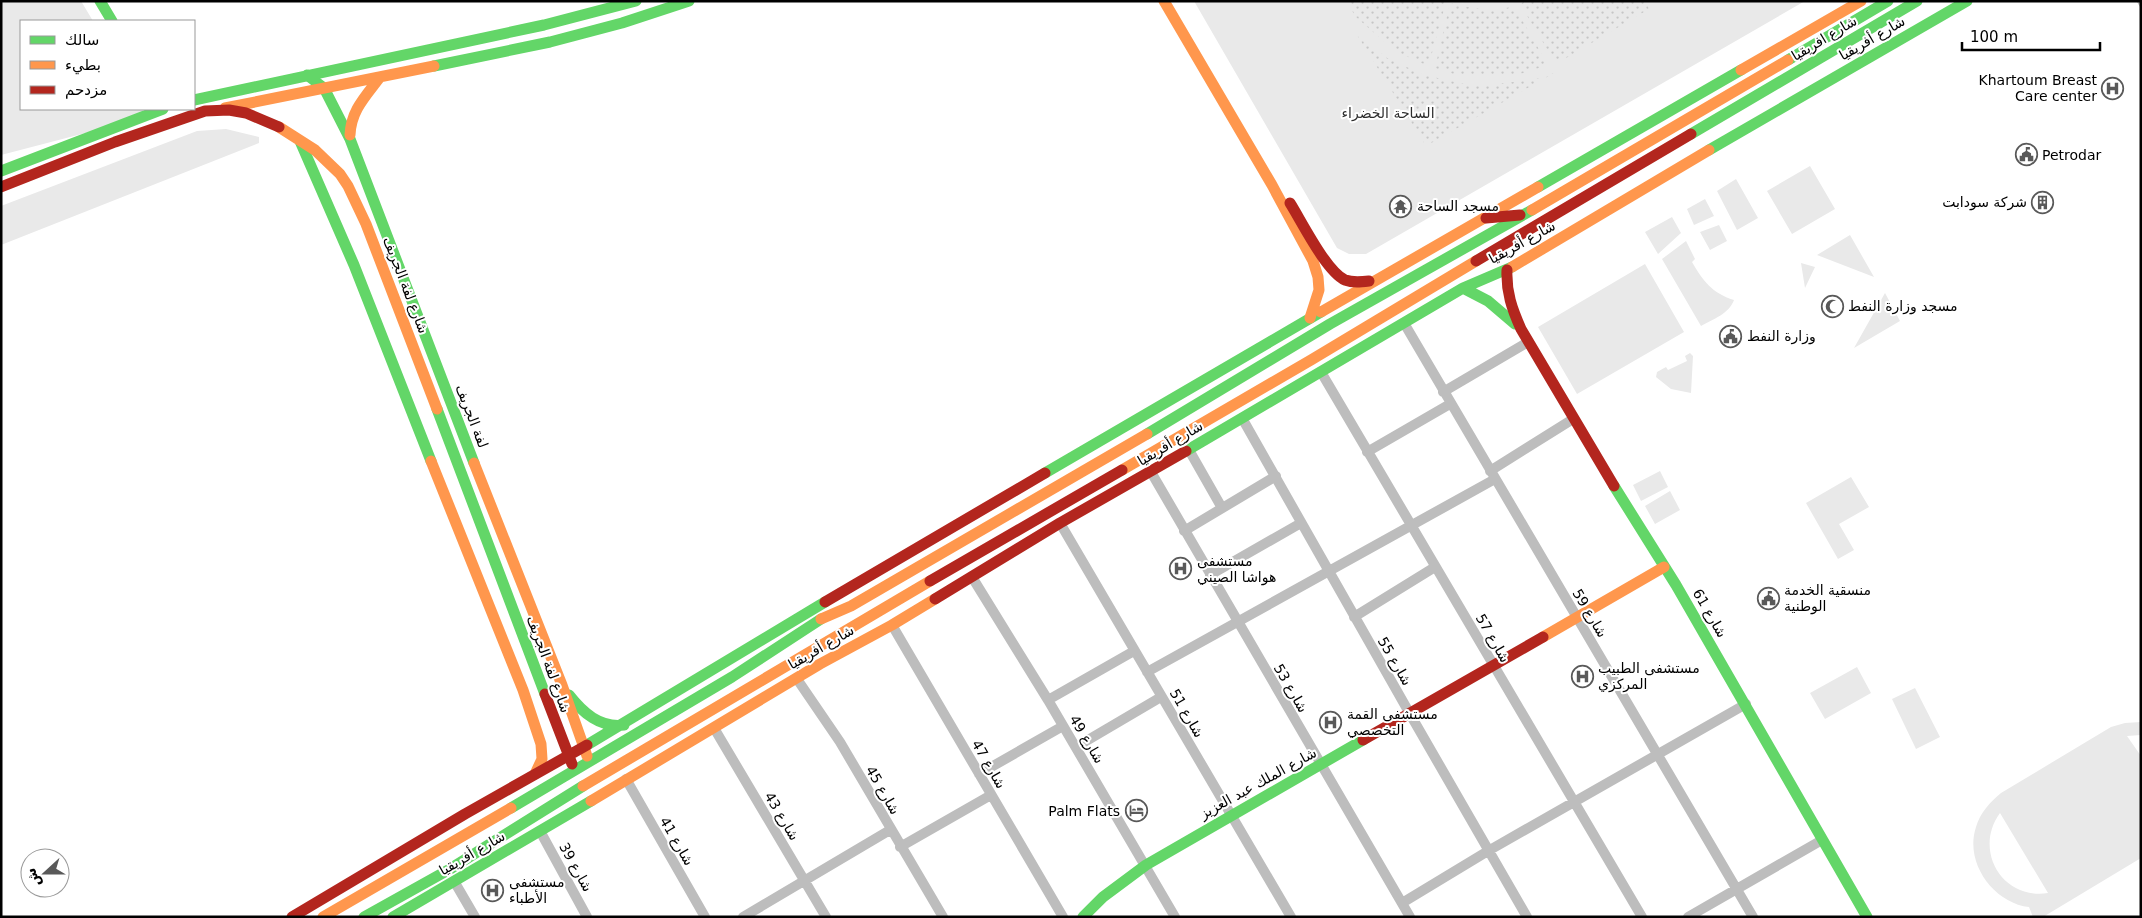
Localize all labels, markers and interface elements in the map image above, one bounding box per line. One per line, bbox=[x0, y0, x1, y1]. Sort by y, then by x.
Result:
street label: شارع افريقيا bbox=[1788, 12, 1860, 65]
street label: شارع أفريقيا bbox=[1836, 12, 1908, 64]
legend bbox=[20, 20, 195, 110]
scale bar bbox=[1962, 20, 2100, 52]
text: 100 m bbox=[1970, 28, 2018, 46]
text: سالك bbox=[65, 31, 99, 49]
text: بطيء bbox=[65, 56, 101, 75]
place label: Khartoum Breast Care center bbox=[1979, 72, 2098, 104]
hospital icon: Khartoum Breast Care center bbox=[2101, 76, 2125, 100]
text: مزدحم bbox=[65, 81, 107, 99]
park label: الساحة الخضراء bbox=[1341, 105, 1435, 122]
public building icon: Petrodar bbox=[2014, 143, 2038, 167]
place label: Petrodar bbox=[2042, 147, 2102, 163]
building icon: شركة سودابت bbox=[2031, 190, 2055, 214]
temple icon: مسجد الساحة bbox=[1389, 194, 1413, 218]
place label: شركة سودابت bbox=[1942, 194, 2027, 211]
place label: مسجد الساحة bbox=[1417, 198, 1499, 214]
street label: شارع أفريقيا bbox=[1486, 216, 1558, 268]
street label: شارع لفة الجريف bbox=[379, 234, 432, 336]
mosque icon: مسجد وزارة النفط bbox=[1820, 294, 1844, 318]
place label: مسجد وزارة النفط bbox=[1848, 298, 1958, 315]
public building icon: وزارة النفط bbox=[1719, 324, 1743, 348]
place label: وزارة النفط bbox=[1747, 328, 1816, 345]
street label: لفة الجريف bbox=[452, 382, 491, 450]
street label: شارع أفريقيا bbox=[1134, 416, 1206, 470]
place label: مستشفى هواشا الصيني bbox=[1197, 553, 1276, 586]
hospital icon: مستشفى هواشا الصيني bbox=[1169, 557, 1193, 581]
place label: منسقية الخدمة الوطنية bbox=[1784, 582, 1871, 615]
street label: شارع 59 bbox=[1569, 586, 1611, 641]
street label: شارع 61 bbox=[1689, 586, 1730, 641]
public building icon: منسقية الخدمة الوطنية bbox=[1756, 586, 1780, 610]
street label: شارع 57 bbox=[1472, 611, 1513, 666]
street label: شارع لفة الجريف bbox=[523, 613, 574, 715]
street label: شارع أفريقيا bbox=[785, 621, 857, 673]
street label: شارع 55 bbox=[1374, 634, 1415, 689]
place label: مستشفى الطبيب المركزي bbox=[1598, 660, 1700, 693]
street label: شارع 53 bbox=[1270, 661, 1311, 716]
hospital icon: مستشفى الطبيب المركزي bbox=[1570, 664, 1594, 688]
street label: شارع 51 bbox=[1166, 686, 1207, 741]
place label: مستشفى القمة التخصصي bbox=[1347, 706, 1438, 739]
hospital icon: مستشفى القمة التخصصي bbox=[1319, 710, 1343, 734]
street label: شارع 49 bbox=[1066, 712, 1108, 767]
street label: شارع 47 bbox=[968, 737, 1009, 792]
street label: شارع الملك عبد العزيز bbox=[1196, 744, 1320, 823]
street label: شارع 45 bbox=[862, 763, 903, 818]
street label: شارع 43 bbox=[761, 789, 803, 844]
hotel icon: Palm Flats bbox=[1124, 799, 1148, 823]
place label: Palm Flats bbox=[1048, 803, 1120, 819]
street label: شارع 41 bbox=[656, 814, 697, 869]
street label: شارع أفريقيا bbox=[436, 827, 508, 879]
street label: شارع 39 bbox=[555, 840, 596, 895]
north arrow bbox=[20, 848, 70, 898]
text: ش bbox=[22, 866, 44, 890]
place label: مستشفی الأطباء bbox=[509, 874, 564, 906]
hospital icon: مستشفی الأطباء bbox=[481, 878, 505, 902]

